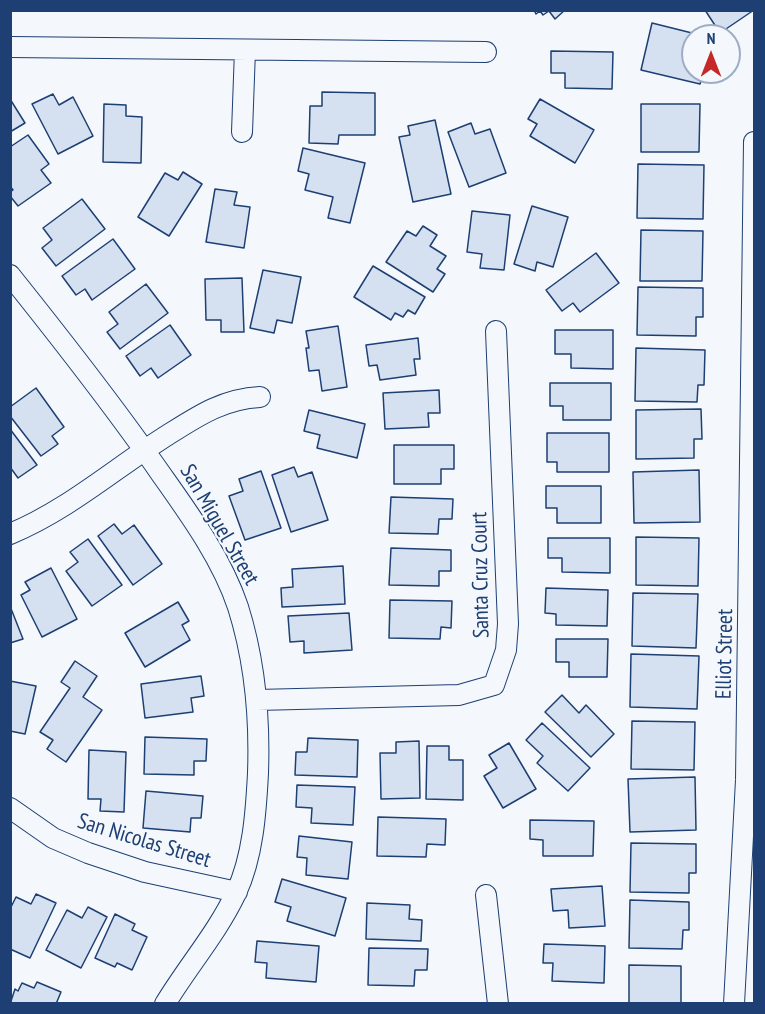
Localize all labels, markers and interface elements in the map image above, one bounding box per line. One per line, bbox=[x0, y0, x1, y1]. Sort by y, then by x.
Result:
north arrow bbox=[681, 24, 741, 84]
text: N bbox=[707, 28, 715, 48]
street label: San Miguel Street bbox=[174, 460, 264, 590]
street label: Santa Cruz Court bbox=[467, 512, 495, 638]
street label: Elliot Street bbox=[711, 609, 739, 699]
street label: San Nicolas Street bbox=[74, 808, 214, 874]

